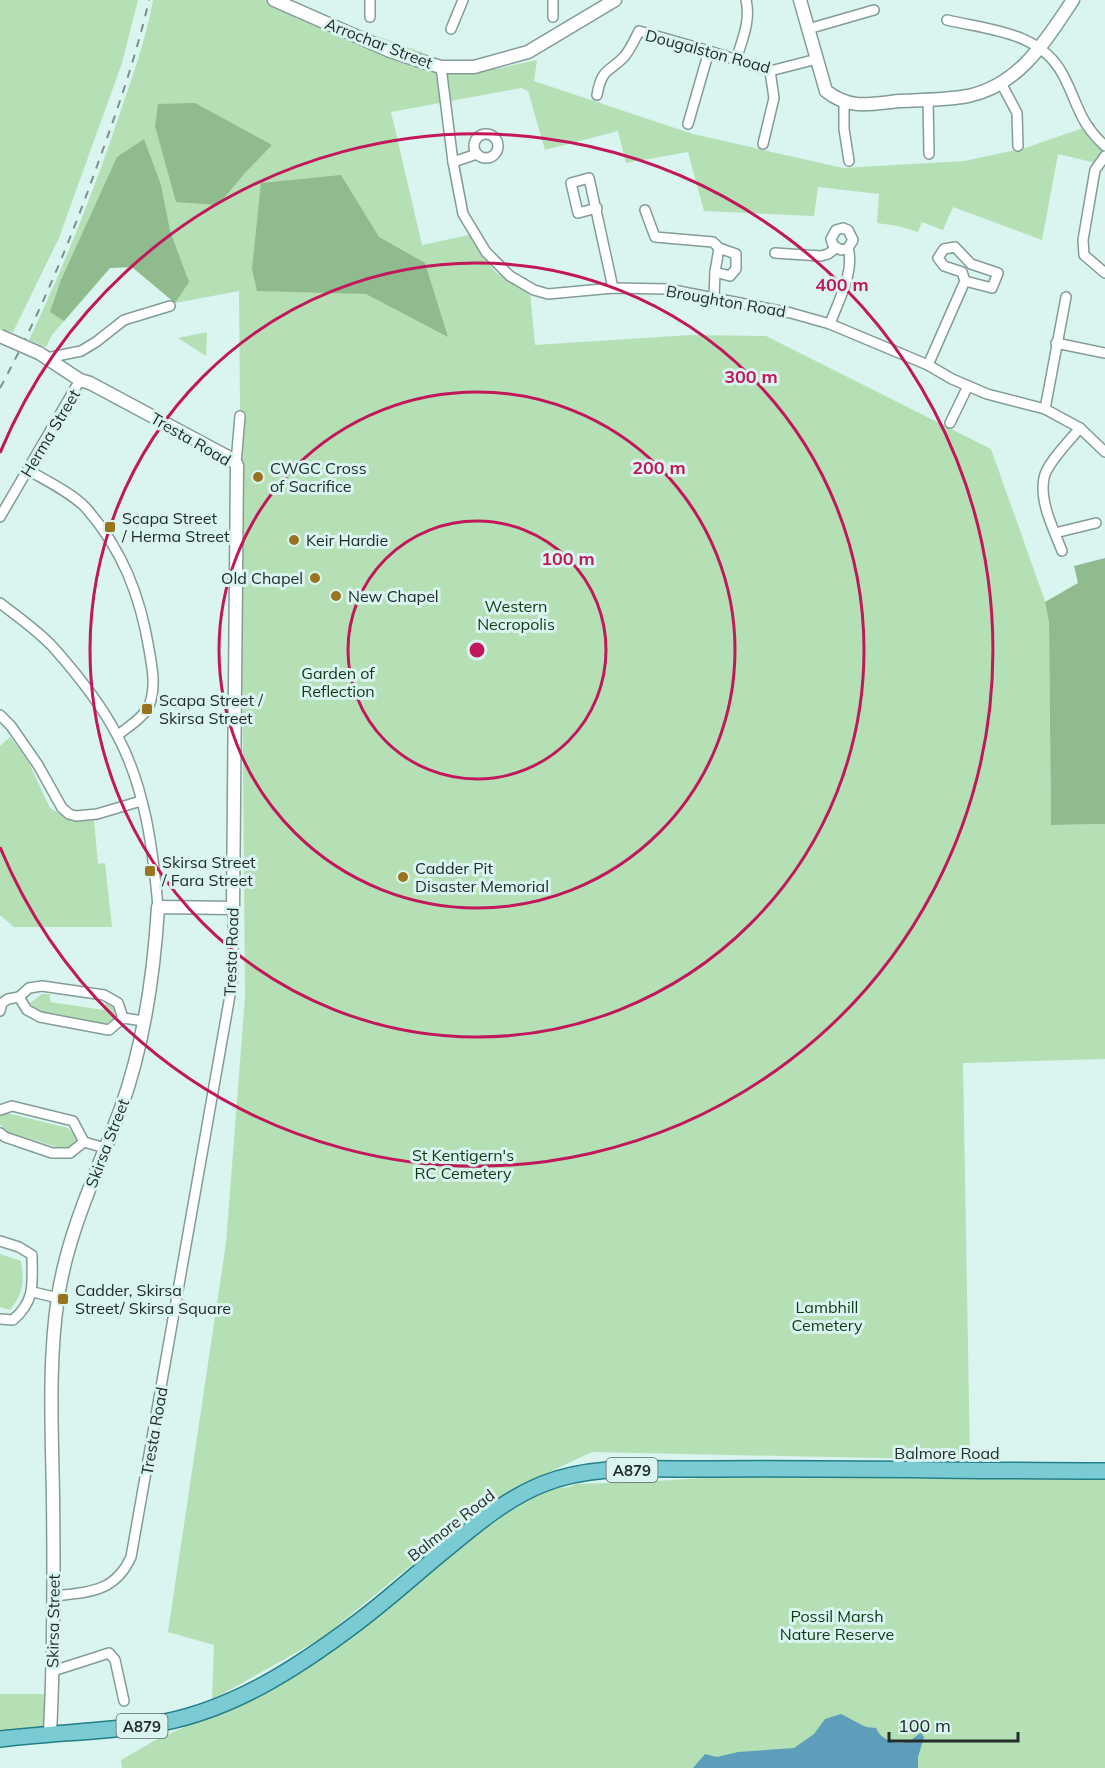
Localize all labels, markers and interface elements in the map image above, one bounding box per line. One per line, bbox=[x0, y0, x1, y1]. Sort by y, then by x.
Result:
street label: Arrochar Street bbox=[322, 13, 436, 73]
street label: Dougalston Road bbox=[643, 25, 773, 77]
text: 400 m bbox=[815, 273, 869, 296]
street label: Broughton Road bbox=[664, 281, 788, 321]
text: 300 m bbox=[724, 365, 778, 388]
street label: Herma Street bbox=[16, 385, 84, 481]
street label: Tresta Road bbox=[147, 408, 235, 470]
text: 200 m bbox=[632, 456, 686, 479]
place label: CWGC Cross of Sacrifice bbox=[270, 458, 367, 496]
marker: CWGC Cross of Sacrifice bbox=[251, 470, 265, 484]
place label: Scapa Street / Herma Street bbox=[121, 508, 230, 546]
marker: Scapa Street / Herma Street bbox=[103, 520, 117, 534]
place label: Keir Hardie bbox=[306, 530, 388, 550]
marker: Keir Hardie bbox=[287, 533, 301, 547]
text: 100 m bbox=[541, 547, 595, 570]
place label: Old Chapel bbox=[221, 568, 303, 588]
marker: Old Chapel bbox=[308, 571, 322, 585]
place label: New Chapel bbox=[348, 586, 439, 606]
marker: New Chapel bbox=[329, 589, 343, 603]
park label: Western Necropolis bbox=[477, 596, 555, 634]
centre of rings bbox=[467, 640, 487, 660]
park label: Garden of Reflection bbox=[301, 663, 375, 701]
place label: Scapa Street / Skirsa Street bbox=[159, 690, 263, 728]
marker: Scapa Street / Skirsa Street bbox=[140, 702, 154, 716]
place label: Skirsa Street / Fara Street bbox=[161, 852, 256, 890]
place label: Cadder Pit Disaster Memorial bbox=[415, 858, 549, 896]
marker: Skirsa Street / Fara Street bbox=[143, 864, 157, 878]
marker: Cadder Pit Disaster Memorial bbox=[396, 870, 410, 884]
street label: Tresta Road bbox=[219, 907, 243, 997]
street label: Skirsa Street bbox=[81, 1095, 133, 1190]
park label: St Kentigern's RC Cemetery bbox=[412, 1145, 514, 1183]
place label: Cadder, Skirsa Street/ Skirsa Square bbox=[75, 1280, 231, 1318]
marker: Cadder, Skirsa Street/ Skirsa Square bbox=[56, 1292, 70, 1306]
park label: Lambhill Cemetery bbox=[792, 1297, 863, 1335]
street label: Tresta Road bbox=[136, 1385, 172, 1477]
street label: Balmore Road bbox=[894, 1443, 1000, 1463]
road number: A879 bbox=[606, 1458, 658, 1482]
street label: Balmore Road bbox=[403, 1485, 499, 1565]
street label: Skirsa Street bbox=[42, 1574, 64, 1668]
park label: Possil Marsh Nature Reserve bbox=[780, 1606, 894, 1644]
scale bar bbox=[889, 1705, 1018, 1743]
road number: A879 bbox=[116, 1714, 168, 1738]
text: 100 m bbox=[898, 1714, 951, 1737]

